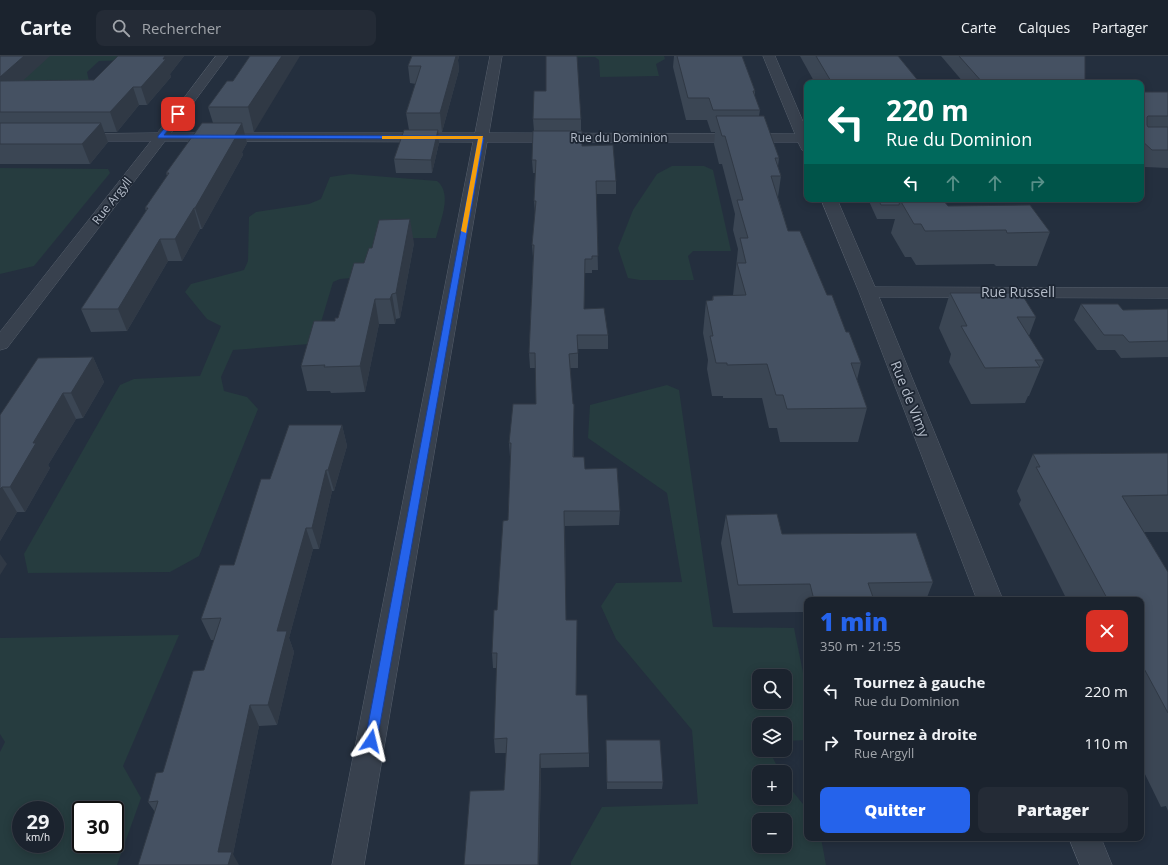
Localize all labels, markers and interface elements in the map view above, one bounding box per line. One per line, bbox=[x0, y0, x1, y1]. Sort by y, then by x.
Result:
search box bbox=[96, 10, 376, 46]
text: Carte bbox=[20, 15, 72, 41]
icon: search bbox=[110, 17, 132, 39]
text: Rechercher bbox=[142, 18, 221, 38]
text: Carte bbox=[961, 18, 996, 37]
text: Calques bbox=[1018, 18, 1070, 37]
text: Partager bbox=[1092, 18, 1148, 37]
text: 220 m bbox=[886, 91, 969, 129]
icon: left bbox=[820, 96, 872, 148]
pin bbox=[161, 97, 195, 131]
icon: arrive bbox=[167, 103, 189, 125]
text: Rue du Dominion bbox=[886, 127, 1032, 151]
street label: Rue du Dominion bbox=[570, 129, 668, 146]
icon: left bbox=[900, 172, 922, 194]
icon: ahead bbox=[942, 172, 964, 194]
icon: ahead bbox=[984, 172, 1006, 194]
icon: right bbox=[1026, 172, 1048, 194]
street label: Rue Argyll bbox=[88, 174, 135, 228]
street label: Rue Russell bbox=[981, 282, 1055, 301]
street label: Rue de Vimy bbox=[887, 358, 935, 441]
text: 1 min bbox=[820, 605, 888, 638]
button: close bbox=[1086, 610, 1128, 652]
text: 350 m · 21:55 bbox=[820, 637, 901, 655]
map controls bbox=[752, 669, 792, 853]
button: search bbox=[752, 669, 792, 709]
text: Tournez à gauche bbox=[854, 672, 985, 692]
icon: left bbox=[820, 680, 842, 702]
text: 220 m bbox=[1084, 681, 1128, 701]
text: Rue du Dominion bbox=[854, 692, 960, 710]
button: layers bbox=[752, 717, 792, 757]
position arrow bbox=[350, 720, 392, 762]
text: Tournez à droite bbox=[854, 724, 977, 744]
icon: right bbox=[820, 732, 842, 754]
text: 110 m bbox=[1084, 733, 1128, 753]
text: Rue Argyll bbox=[854, 744, 914, 762]
button: + bbox=[752, 765, 792, 805]
button: Quitter bbox=[820, 787, 970, 833]
button: Partager bbox=[978, 787, 1128, 833]
speed limit sign: 30 bbox=[72, 801, 124, 853]
text: 29 bbox=[27, 808, 49, 835]
button: − bbox=[752, 813, 792, 853]
text: km/h bbox=[26, 830, 50, 844]

